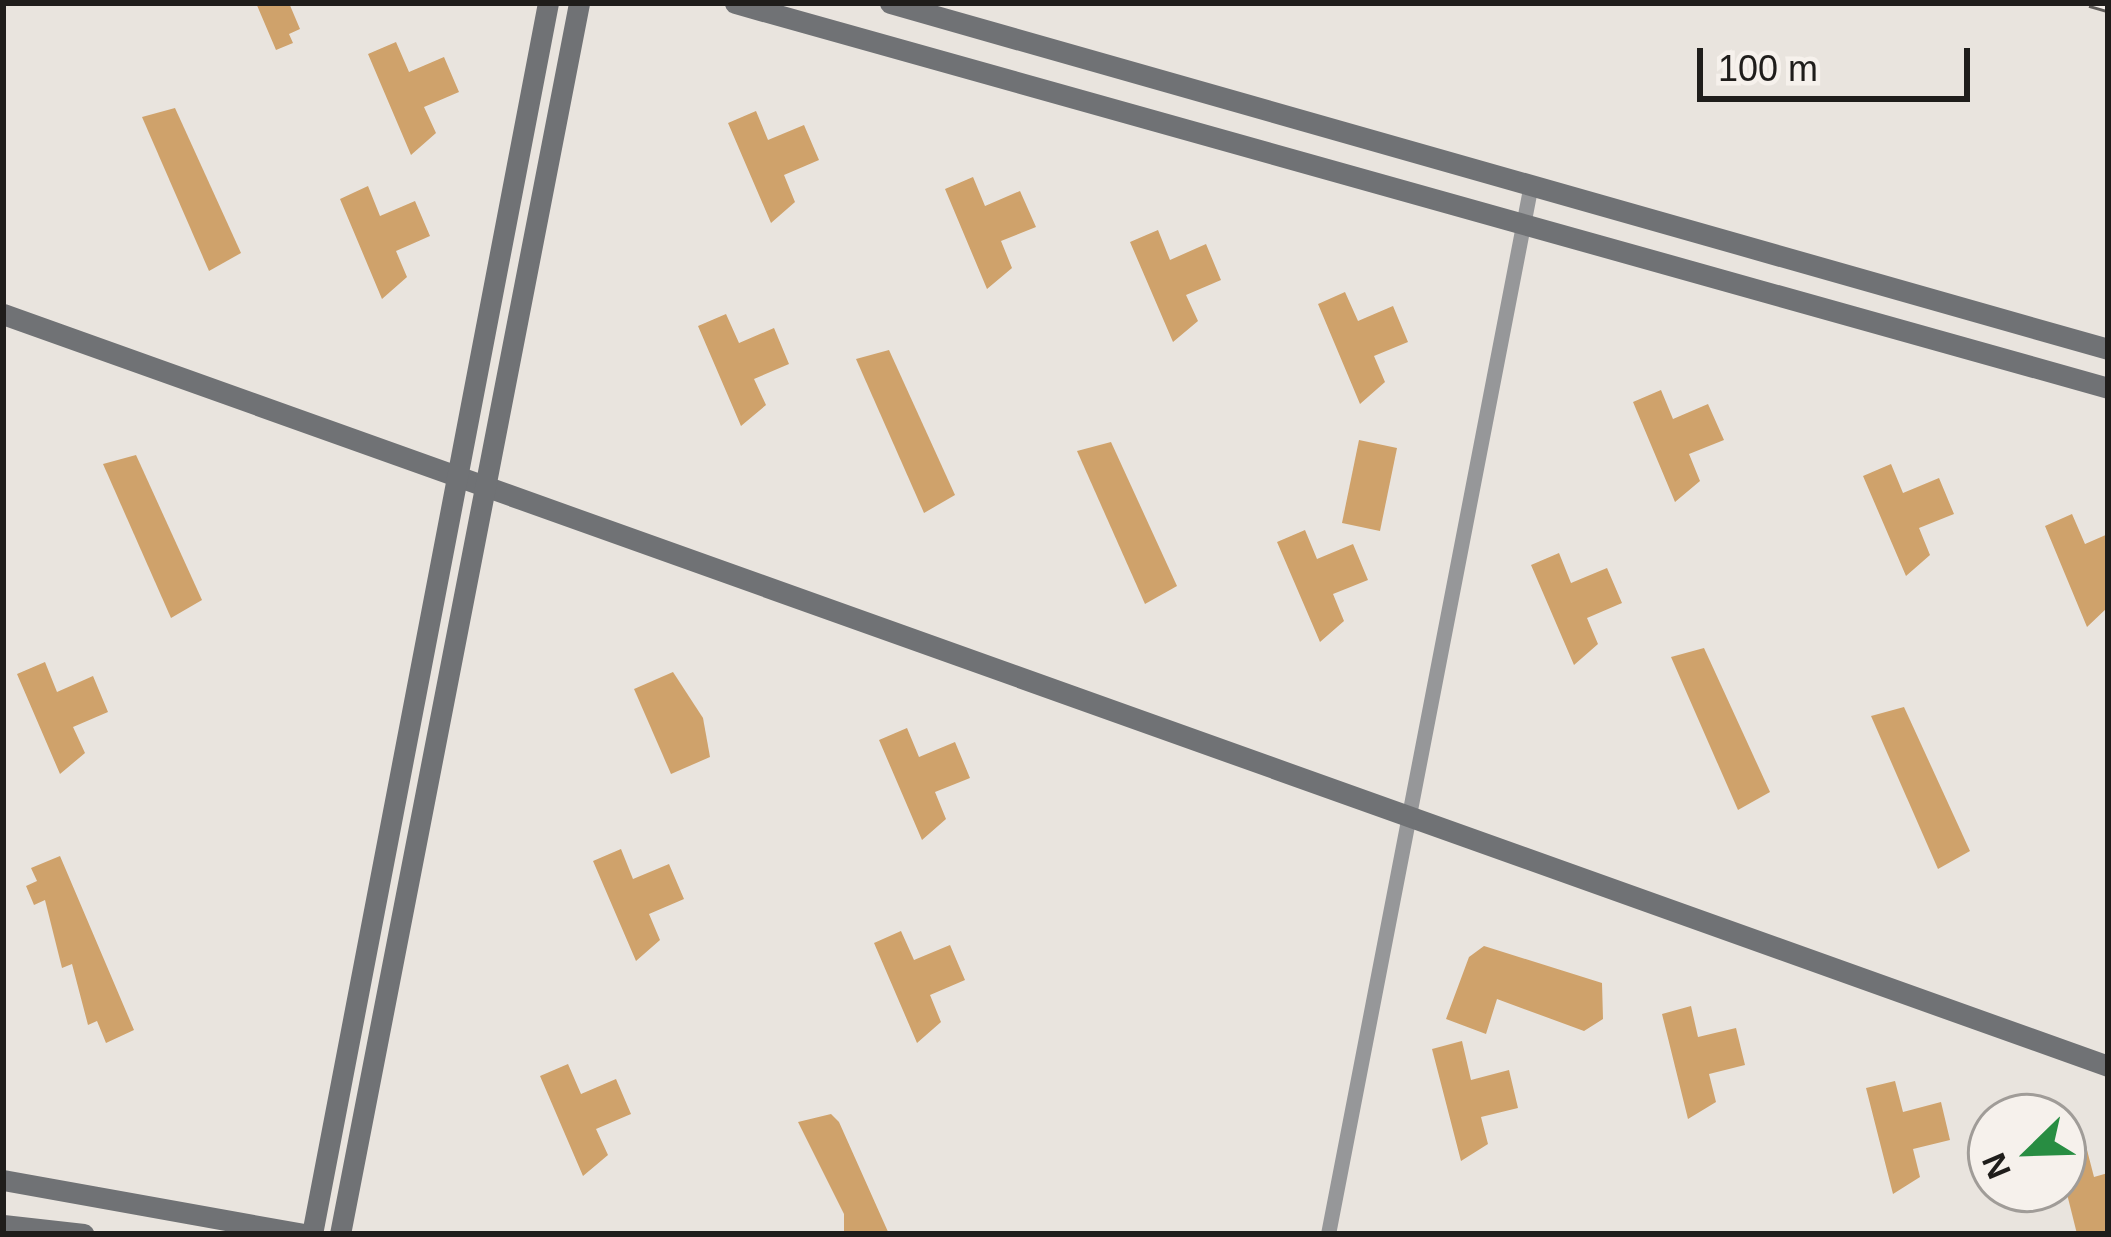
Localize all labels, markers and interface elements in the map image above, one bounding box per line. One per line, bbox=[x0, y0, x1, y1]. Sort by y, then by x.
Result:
scale bar bbox=[1703, 24, 1976, 98]
text: 100 m bbox=[1718, 48, 1818, 89]
north arrow bbox=[1967, 1093, 2087, 1213]
text: N bbox=[1974, 1148, 2018, 1184]

